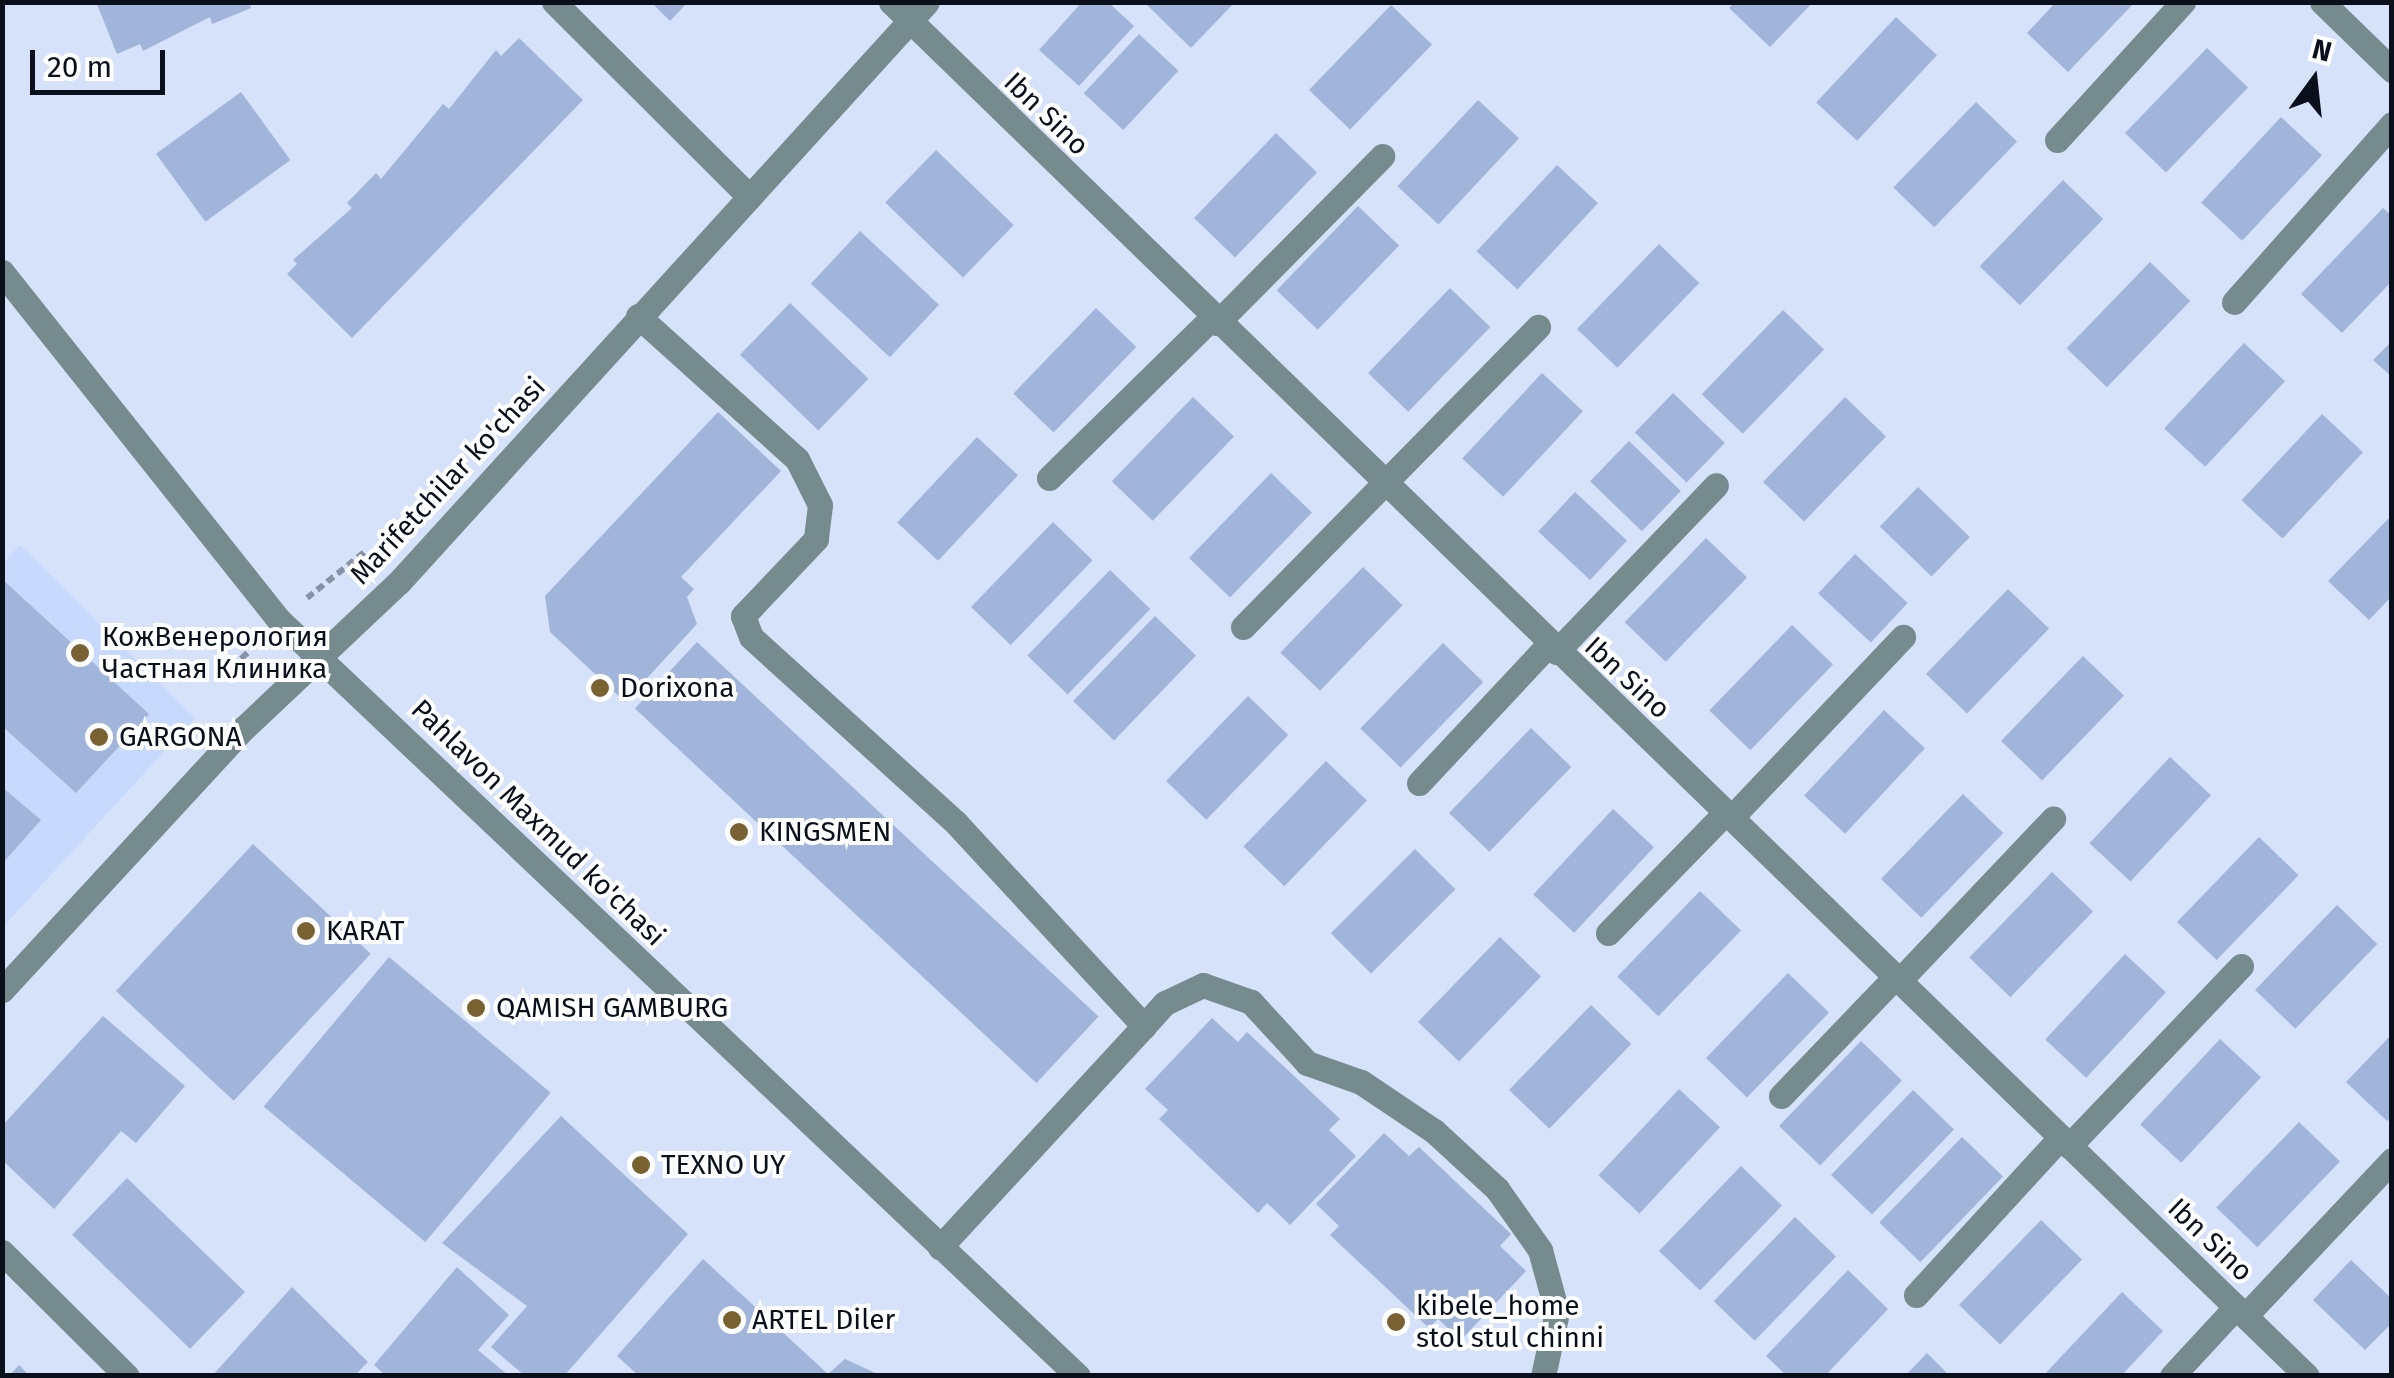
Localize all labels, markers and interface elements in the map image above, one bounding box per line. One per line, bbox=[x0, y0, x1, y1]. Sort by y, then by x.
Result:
scale bar bbox=[35, 30, 170, 92]
north arrow bbox=[2264, 30, 2364, 130]
text: N bbox=[2309, 32, 2335, 69]
text: 20 m bbox=[47, 49, 112, 85]
street label: Ibn Sino bbox=[997, 66, 1095, 162]
street label: Marifetchilar ko'chasi bbox=[343, 371, 553, 591]
place label: КожВенерология Частная Клиника bbox=[102, 620, 328, 686]
street label: Ibn Sino bbox=[1577, 630, 1677, 726]
marker: КожВенерология Частная Клиника bbox=[67, 640, 93, 666]
place label: Dorixona bbox=[620, 671, 734, 705]
marker: Dorixona bbox=[589, 677, 611, 699]
street label: Pahlavon Maxmud ko'chasi bbox=[404, 693, 672, 953]
place label: GARGONA bbox=[119, 720, 242, 754]
marker: GARGONA bbox=[88, 726, 110, 748]
place label: KINGSMEN bbox=[759, 815, 891, 849]
marker: KINGSMEN bbox=[728, 821, 750, 843]
place label: KARAT bbox=[326, 914, 405, 948]
marker: KARAT bbox=[295, 920, 317, 942]
place label: QAMISH GAMBURG bbox=[496, 991, 728, 1025]
marker: QAMISH GAMBURG bbox=[465, 997, 487, 1019]
place label: TEXNO UY bbox=[661, 1148, 785, 1182]
marker: TEXNO UY bbox=[630, 1154, 652, 1176]
street label: Ibn Sino bbox=[2161, 1192, 2259, 1288]
place label: kibele_home stol stul chinni bbox=[1416, 1289, 1604, 1355]
place label: ARTEL Diler bbox=[752, 1303, 895, 1337]
marker: ARTEL Diler bbox=[721, 1309, 743, 1331]
marker: kibele_home stol stul chinni bbox=[1385, 1311, 1407, 1333]

